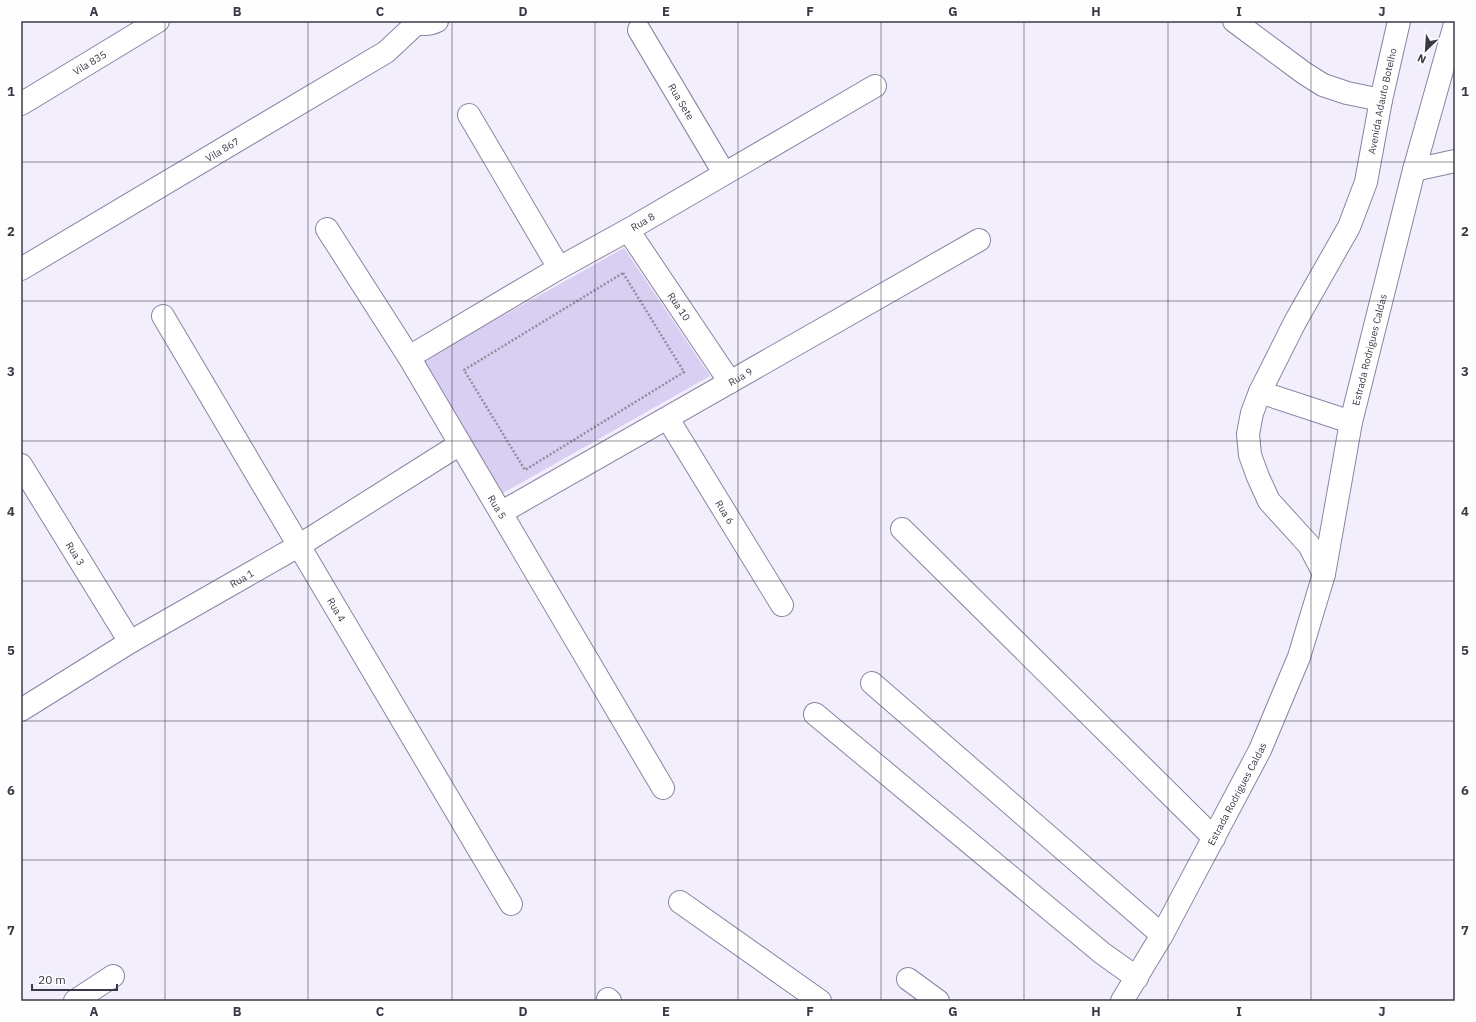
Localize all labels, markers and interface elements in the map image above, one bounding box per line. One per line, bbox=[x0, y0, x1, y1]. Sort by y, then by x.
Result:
text: A bbox=[90, 3, 99, 20]
text: B bbox=[233, 3, 242, 20]
text: C bbox=[376, 3, 385, 20]
text: D bbox=[518, 3, 528, 20]
text: E bbox=[662, 3, 670, 20]
text: F bbox=[806, 3, 814, 20]
text: G bbox=[948, 3, 958, 20]
text: H bbox=[1091, 3, 1101, 20]
text: I bbox=[1236, 3, 1242, 20]
text: J bbox=[1378, 3, 1386, 20]
north arrow bbox=[1406, 30, 1446, 70]
street label: Avenida Adauto Botelho bbox=[1365, 46, 1399, 155]
street label: Vila 835 bbox=[70, 47, 109, 78]
text: N bbox=[1415, 51, 1428, 67]
street label: Rua Sete bbox=[666, 81, 697, 122]
text: 1 bbox=[7, 83, 15, 100]
text: 1 bbox=[1461, 83, 1469, 100]
street label: Vila 867 bbox=[203, 134, 241, 164]
street label: Rua 8 bbox=[628, 209, 657, 234]
text: 2 bbox=[7, 223, 15, 240]
text: 2 bbox=[1461, 223, 1469, 240]
street label: Rua 10 bbox=[665, 290, 694, 323]
street label: Estrada Rodrigues Caldas bbox=[1349, 292, 1389, 407]
text: 3 bbox=[7, 363, 15, 380]
text: 3 bbox=[1461, 363, 1469, 380]
street label: Rua 9 bbox=[726, 365, 755, 389]
street label: Rua 5 bbox=[485, 492, 509, 521]
street label: Rua 6 bbox=[713, 498, 737, 526]
text: 4 bbox=[7, 503, 15, 520]
text: 4 bbox=[1461, 503, 1469, 520]
street label: Rua 3 bbox=[63, 539, 88, 568]
street label: Rua 1 bbox=[227, 566, 256, 590]
street label: Rua 4 bbox=[325, 595, 349, 624]
text: 5 bbox=[7, 642, 15, 659]
text: 5 bbox=[1461, 642, 1469, 659]
street label: Estrada Rodrigues Caldas bbox=[1204, 740, 1269, 847]
text: 6 bbox=[7, 782, 15, 799]
text: 6 bbox=[1461, 782, 1469, 799]
text: 7 bbox=[7, 922, 15, 939]
text: 7 bbox=[1461, 922, 1469, 939]
scale bar bbox=[32, 966, 117, 992]
text: 20 m bbox=[38, 972, 66, 987]
text: A bbox=[90, 1003, 99, 1020]
text: B bbox=[233, 1003, 242, 1020]
text: C bbox=[376, 1003, 385, 1020]
text: D bbox=[518, 1003, 528, 1020]
text: E bbox=[662, 1003, 670, 1020]
text: F bbox=[806, 1003, 814, 1020]
text: G bbox=[948, 1003, 958, 1020]
text: H bbox=[1091, 1003, 1101, 1020]
text: I bbox=[1236, 1003, 1242, 1020]
text: J bbox=[1378, 1003, 1386, 1020]

